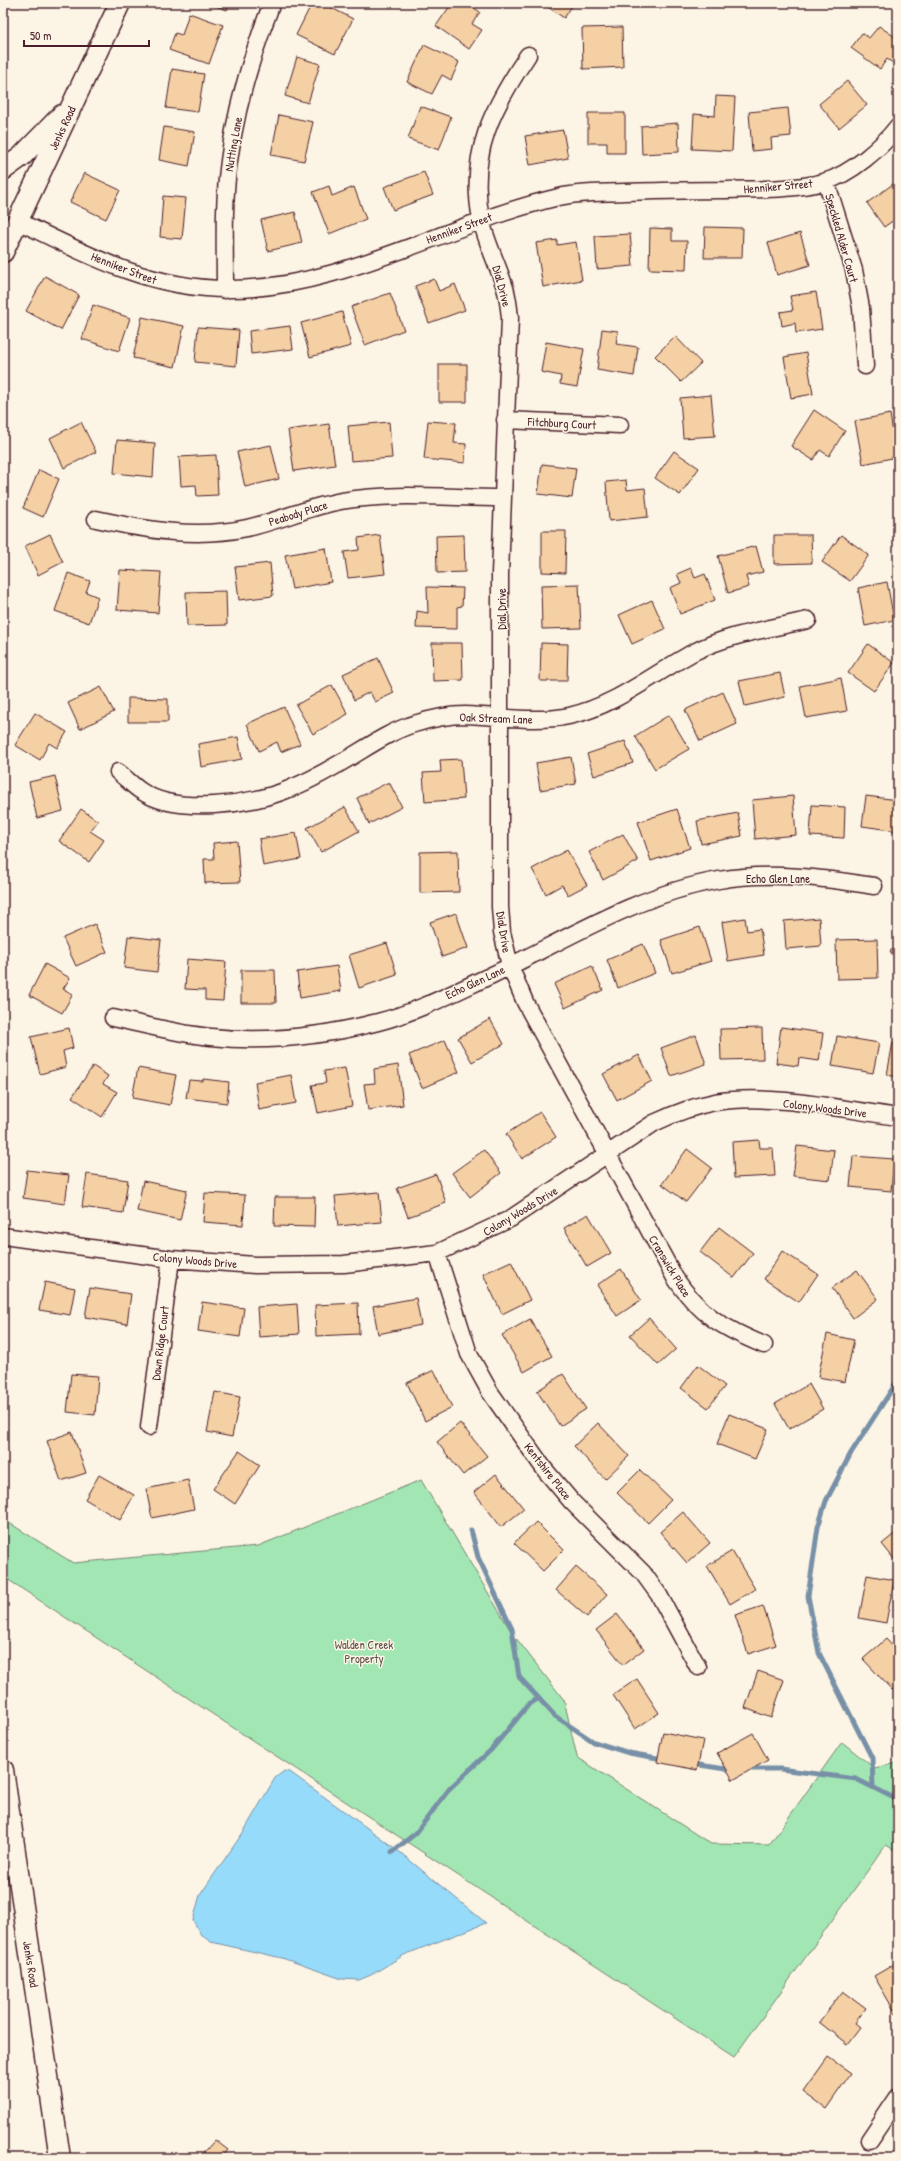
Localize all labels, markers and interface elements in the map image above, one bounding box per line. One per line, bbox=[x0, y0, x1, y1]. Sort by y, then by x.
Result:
scale bar bbox=[24, 22, 149, 48]
text: 50 m bbox=[30, 27, 51, 44]
street label: Jenks Road bbox=[44, 103, 80, 153]
street label: Nutting Lane bbox=[220, 115, 246, 173]
street label: Henniker Street bbox=[743, 174, 814, 197]
street label: Speckled Alder Court bbox=[821, 192, 863, 285]
street label: Henniker Street bbox=[424, 208, 495, 248]
street label: Henniker Street bbox=[89, 248, 160, 289]
street label: Dial Drive bbox=[488, 264, 516, 309]
street label: Fitchburg Court bbox=[526, 413, 597, 433]
street label: Peabody Place bbox=[267, 496, 330, 530]
street label: Dial Drive bbox=[493, 588, 510, 630]
street label: Oak Stream Lane bbox=[459, 708, 533, 728]
street label: Echo Glen Lane bbox=[746, 870, 810, 887]
street label: Dial Drive bbox=[492, 910, 516, 954]
street label: Echo Glen Lane bbox=[442, 961, 508, 1003]
street label: Colony Woods Drive bbox=[782, 1094, 868, 1122]
street label: Colony Woods Drive bbox=[479, 1182, 561, 1240]
street label: Cranswick Place bbox=[645, 1232, 695, 1300]
street label: Colony Woods Drive bbox=[152, 1248, 238, 1272]
street label: Dawn Ridge Court bbox=[147, 1304, 173, 1381]
street label: Kentshire Place bbox=[520, 1439, 576, 1503]
park label: Walden Creek Property bbox=[335, 1636, 393, 1667]
street label: Jenks Road bbox=[19, 1940, 43, 1989]

